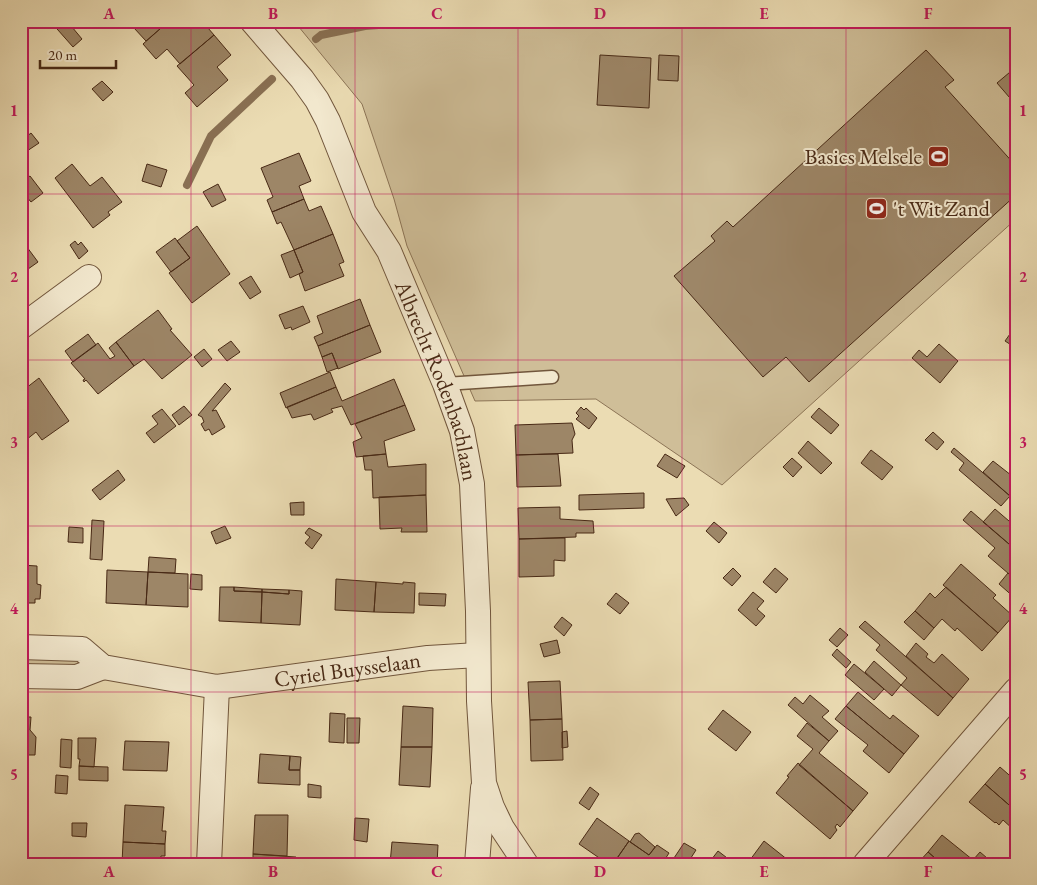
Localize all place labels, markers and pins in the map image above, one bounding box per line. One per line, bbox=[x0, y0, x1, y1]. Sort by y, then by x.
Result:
place label: Basics Melsele bbox=[805, 142, 922, 171]
sports icon: Basics Melsele bbox=[926, 144, 950, 168]
place label: 't Wit Zand bbox=[893, 194, 991, 223]
sports icon: 't Wit Zand bbox=[865, 196, 889, 220]

